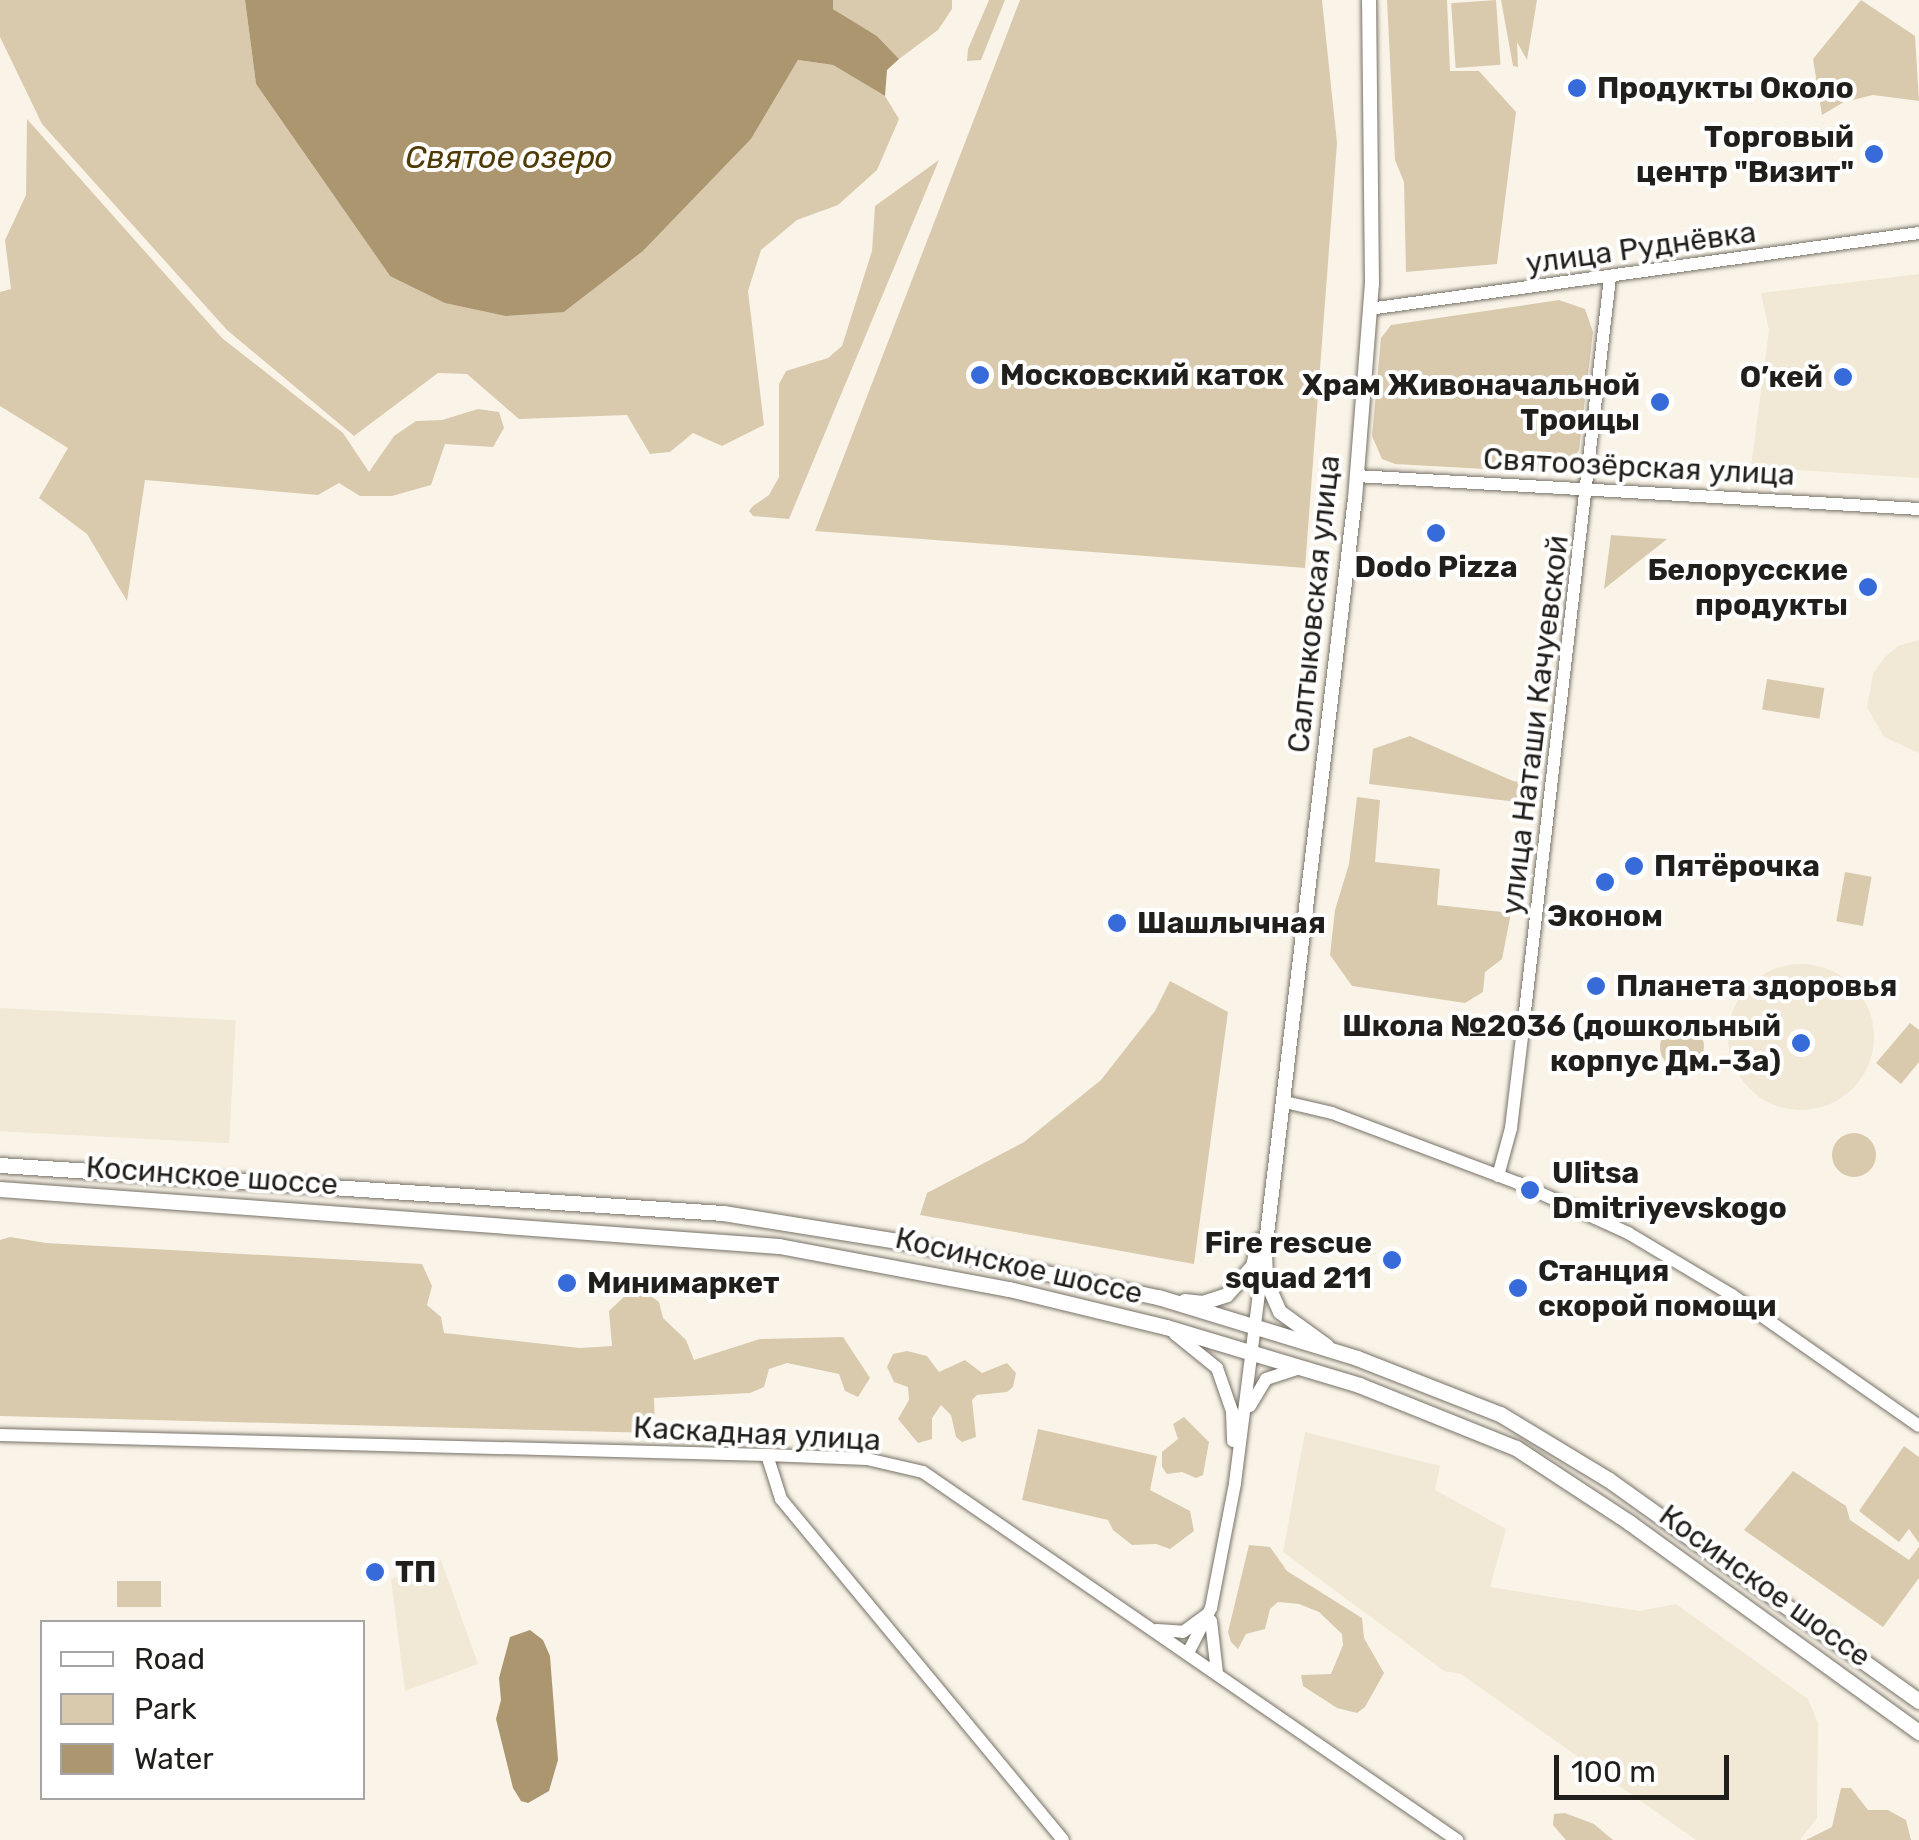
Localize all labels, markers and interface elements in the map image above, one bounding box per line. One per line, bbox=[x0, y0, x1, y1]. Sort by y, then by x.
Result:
place label: Продукты Около bbox=[1597, 70, 1854, 106]
marker: Продукты Около bbox=[1566, 77, 1588, 99]
place label: Торговый центр "Визит" bbox=[1636, 119, 1854, 190]
water label: Святое озеро bbox=[405, 138, 613, 176]
marker: Торговый центр "Визит" bbox=[1863, 143, 1885, 165]
street label: улица Руднёвка bbox=[1524, 214, 1758, 282]
place label: Московский каток bbox=[1000, 357, 1284, 393]
place label: О’кей bbox=[1740, 359, 1823, 395]
marker: Московский каток bbox=[969, 364, 991, 386]
marker: О’кей bbox=[1832, 366, 1854, 388]
place label: Храм Живоначальной Троицы bbox=[1302, 367, 1640, 438]
marker: Храм Живоначальной Троицы bbox=[1649, 391, 1671, 413]
street label: Святоозёрская улица bbox=[1482, 441, 1796, 493]
street label: Салтыковская улица bbox=[1280, 453, 1348, 755]
marker: Dodo Pizza bbox=[1425, 522, 1447, 544]
street label: улица Наташи Качуевской bbox=[1494, 533, 1576, 917]
place label: Dodo Pizza bbox=[1354, 549, 1518, 585]
place label: Белорусские продукты bbox=[1648, 552, 1848, 622]
marker: Белорусские продукты bbox=[1857, 576, 1879, 598]
place label: Пятёрочка bbox=[1654, 848, 1820, 884]
marker: Пятёрочка bbox=[1623, 855, 1645, 877]
marker: Эконом bbox=[1594, 871, 1616, 893]
place label: Эконом bbox=[1547, 898, 1663, 934]
place label: Шашлычная bbox=[1137, 905, 1326, 941]
marker: Шашлычная bbox=[1106, 912, 1128, 934]
place label: Планета здоровья bbox=[1616, 968, 1897, 1004]
marker: Планета здоровья bbox=[1585, 975, 1607, 997]
place label: Школа №2036 (дошкольный корпус Дм.-3а) bbox=[1342, 1008, 1781, 1078]
marker: Школа №2036 (дошкольный корпус Дм.-3а) bbox=[1790, 1032, 1812, 1054]
street label: Косинское шоссе bbox=[85, 1149, 339, 1203]
place label: Ulitsa Dmitriyevskogo bbox=[1552, 1155, 1787, 1226]
marker: Ulitsa Dmitriyevskogo bbox=[1517, 1177, 1543, 1203]
street label: Косинское шоссе bbox=[892, 1220, 1146, 1312]
place label: Fire rescue squad 211 bbox=[1205, 1225, 1372, 1296]
marker: Fire rescue squad 211 bbox=[1381, 1249, 1403, 1271]
place label: Станция скорой помощи bbox=[1538, 1253, 1776, 1324]
place label: Минимаркет bbox=[587, 1265, 779, 1301]
marker: Минимаркет bbox=[556, 1272, 578, 1294]
marker: Станция скорой помощи bbox=[1507, 1277, 1529, 1299]
street label: Каскадная улица bbox=[632, 1410, 882, 1458]
street label: Косинское шоссе bbox=[1652, 1497, 1878, 1675]
place label: ТП bbox=[395, 1554, 436, 1590]
marker: ТП bbox=[364, 1561, 386, 1583]
legend bbox=[40, 1620, 365, 1800]
text: Road bbox=[134, 1641, 205, 1677]
text: Park bbox=[134, 1691, 196, 1727]
scale bar bbox=[1559, 1735, 1734, 1797]
text: Water bbox=[134, 1741, 214, 1777]
text: 100 m bbox=[1571, 1754, 1656, 1790]

